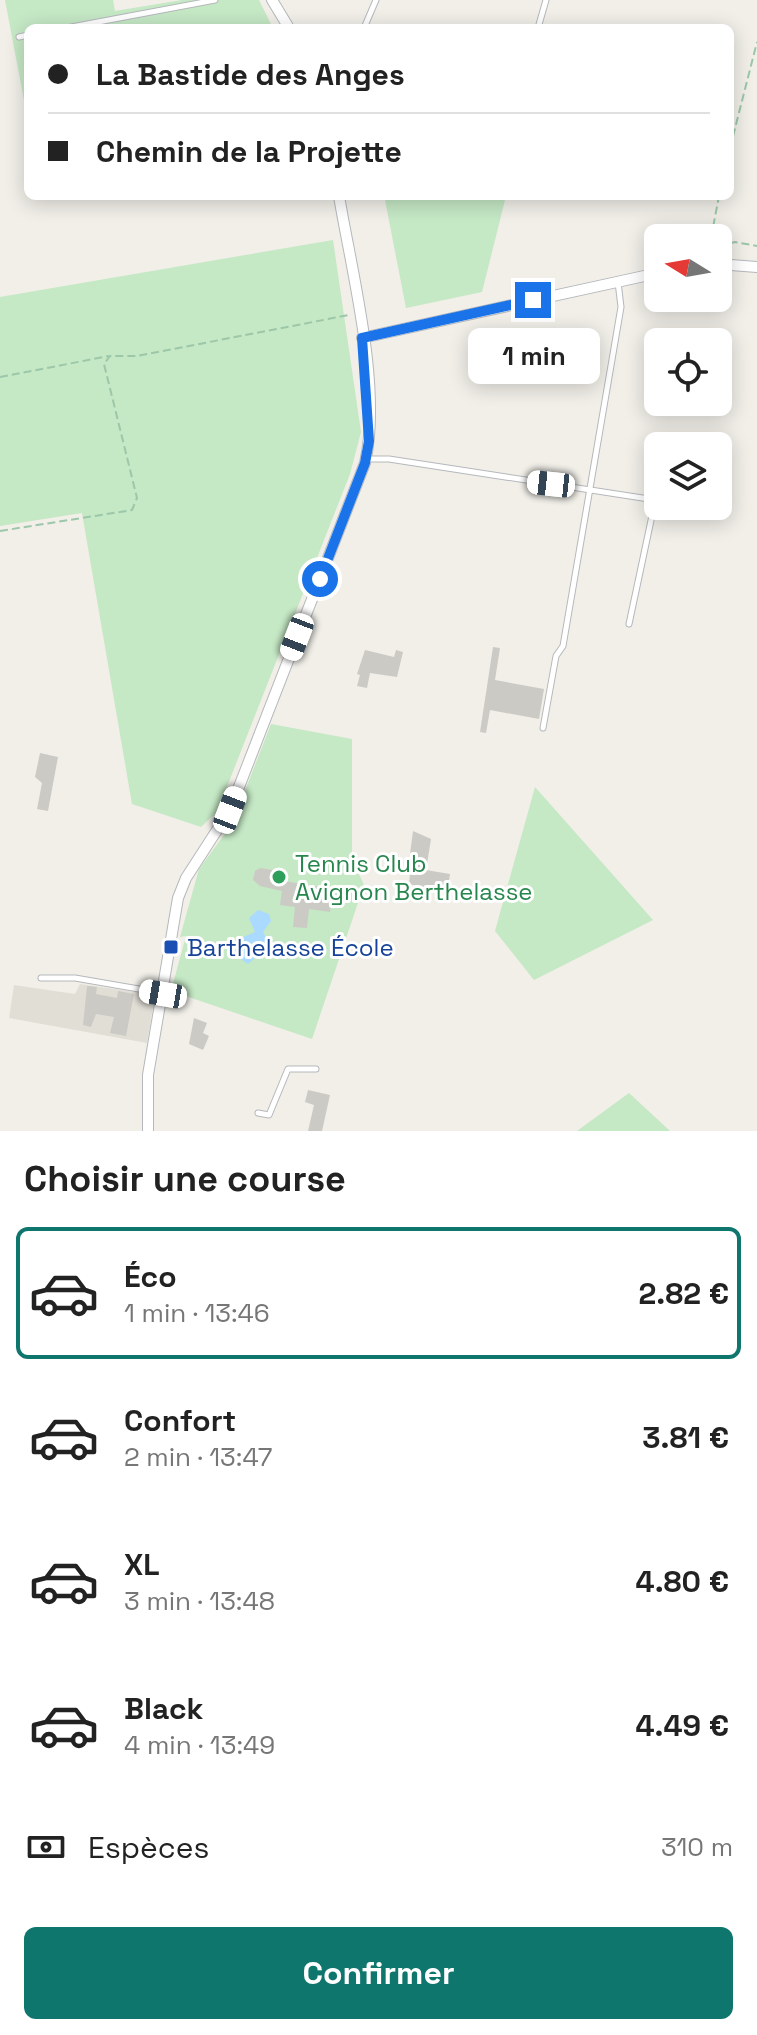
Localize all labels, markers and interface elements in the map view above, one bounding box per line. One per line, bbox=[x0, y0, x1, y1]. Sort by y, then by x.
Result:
text: La Bastide des Anges bbox=[96, 55, 405, 94]
text: Chemin de la Projette bbox=[96, 132, 402, 171]
north arrow bbox=[644, 224, 732, 312]
map controls bbox=[644, 224, 732, 520]
route end bbox=[515, 282, 551, 318]
callout: 1 min bbox=[467, 328, 599, 384]
button: locate bbox=[644, 328, 732, 416]
text: 1 min bbox=[502, 339, 566, 373]
button: layers bbox=[644, 432, 732, 520]
car bbox=[526, 470, 576, 498]
route start bbox=[302, 561, 338, 597]
car bbox=[277, 610, 317, 664]
car bbox=[210, 783, 250, 837]
place label: Tennis Club Avignon Berthelasse bbox=[295, 848, 533, 907]
marker: Tennis Club Avignon Berthelasse bbox=[270, 868, 288, 886]
place label: Barthelasse École bbox=[187, 932, 394, 963]
marker: Barthelasse École bbox=[162, 938, 180, 956]
car bbox=[137, 978, 189, 1010]
text: Choisir une course bbox=[24, 1156, 346, 1202]
icon: car bbox=[28, 1257, 100, 1329]
text: Éco bbox=[124, 1257, 177, 1296]
text: 2.82 € bbox=[638, 1274, 729, 1313]
text: 1 min · 13:46 bbox=[124, 1296, 270, 1330]
icon: car bbox=[28, 1401, 100, 1473]
text: Confort bbox=[124, 1401, 236, 1440]
text: 3.81 € bbox=[642, 1418, 729, 1457]
text: 2 min · 13:47 bbox=[124, 1440, 273, 1474]
icon: car bbox=[28, 1545, 100, 1617]
text: XL bbox=[124, 1545, 160, 1584]
text: 4.80 € bbox=[636, 1562, 729, 1601]
text: 3 min · 13:48 bbox=[124, 1584, 275, 1618]
icon: car bbox=[28, 1689, 100, 1761]
text: Black bbox=[124, 1689, 203, 1728]
text: 4.49 € bbox=[635, 1706, 729, 1745]
text: 4 min · 13:49 bbox=[124, 1728, 275, 1762]
icon: cash bbox=[24, 1825, 68, 1869]
text: Espèces bbox=[88, 1828, 209, 1867]
text: 310 m bbox=[661, 1830, 733, 1864]
button: Confirmer bbox=[24, 1927, 733, 2019]

